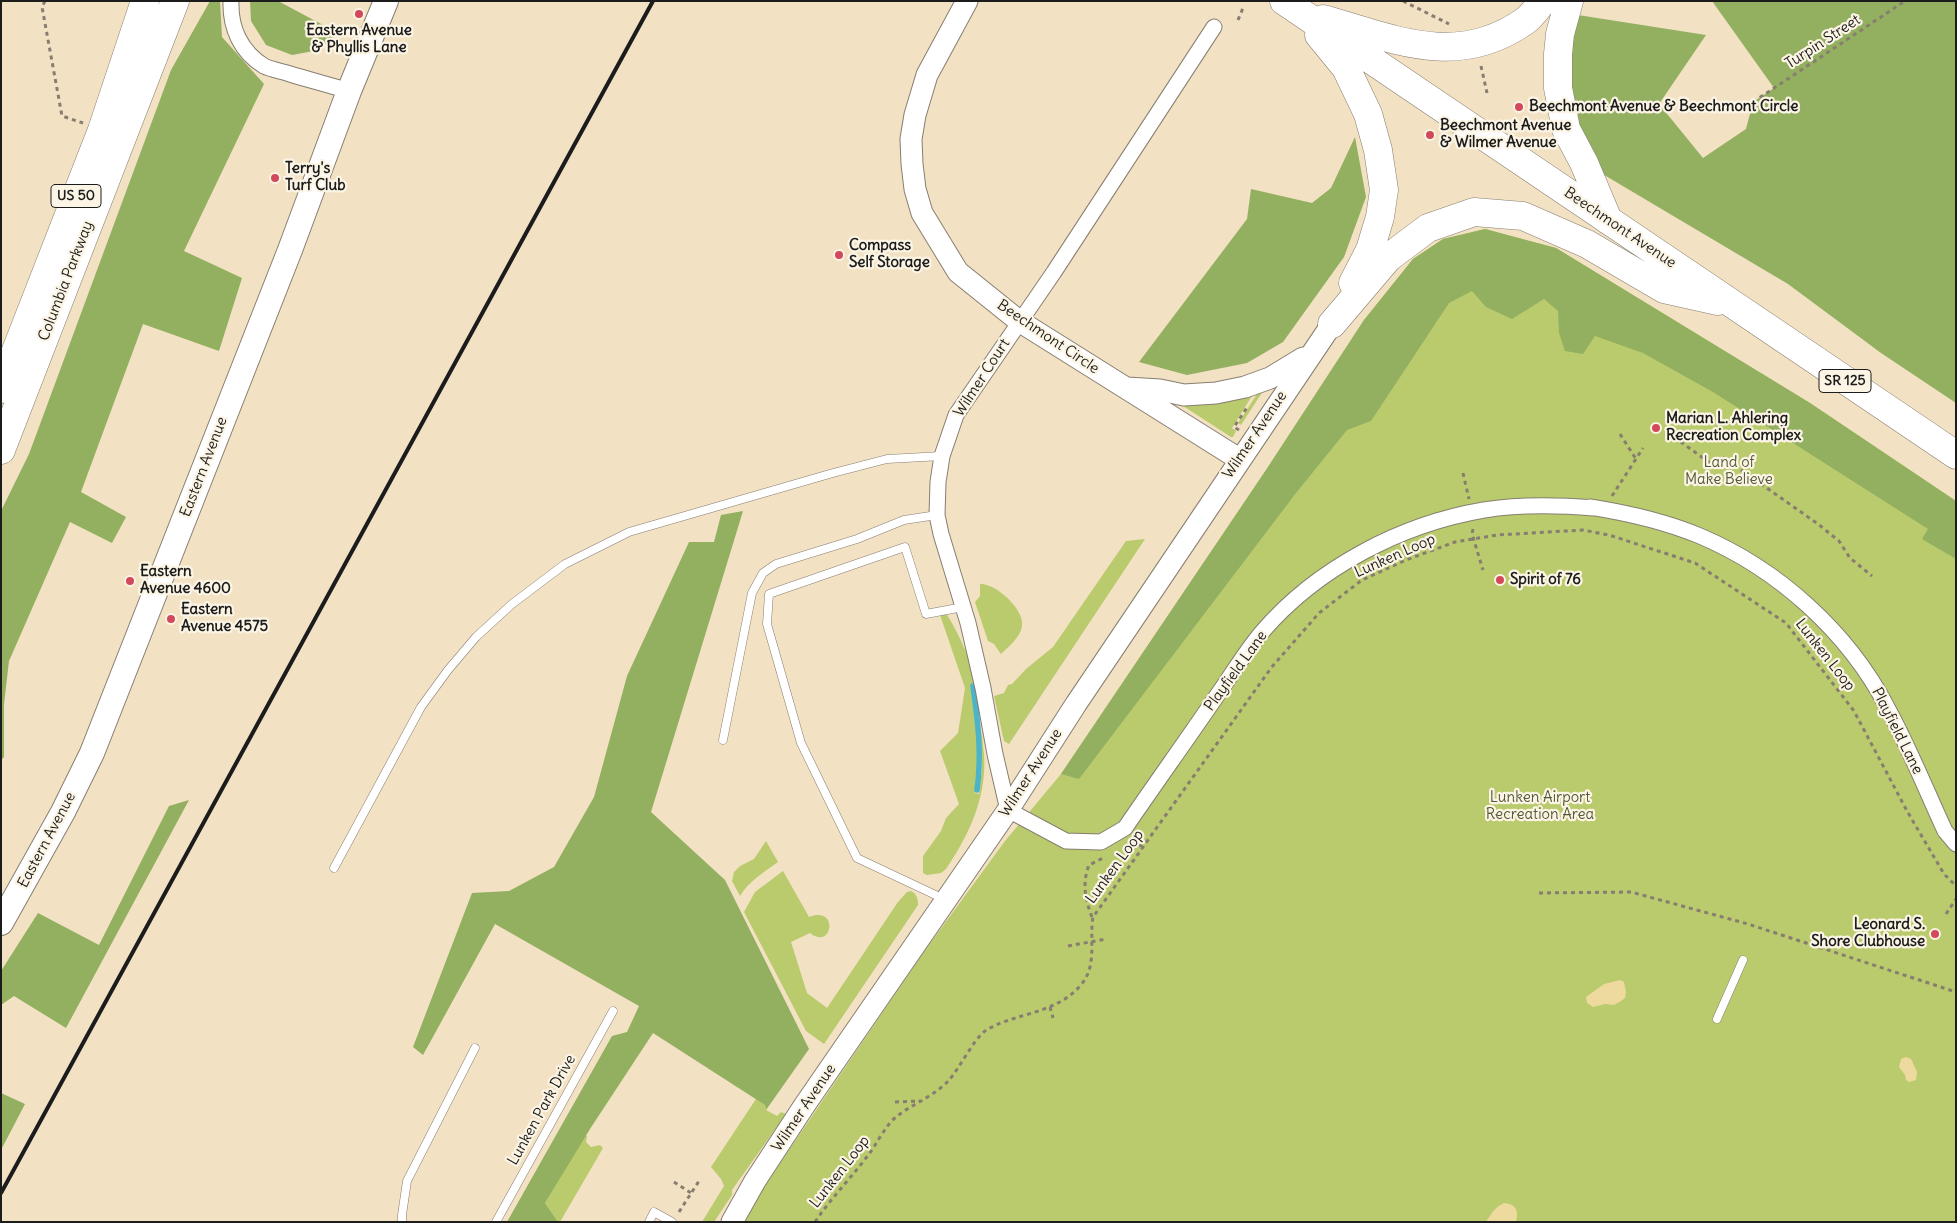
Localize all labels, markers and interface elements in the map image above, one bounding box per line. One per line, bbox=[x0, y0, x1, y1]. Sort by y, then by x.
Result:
marker: Eastern Avenue & Phyllis Lane bbox=[353, 8, 365, 20]
street label: Turpin Street bbox=[1782, 11, 1864, 73]
place label: Eastern Avenue & Phyllis Lane bbox=[306, 22, 412, 57]
place label: Beechmont Avenue & Beechmont Circle bbox=[1529, 98, 1798, 116]
marker: Beechmont Avenue & Beechmont Circle bbox=[1513, 101, 1525, 113]
place label: Beechmont Avenue & Wilmer Avenue bbox=[1440, 117, 1571, 152]
marker: Beechmont Avenue & Wilmer Avenue bbox=[1424, 129, 1436, 141]
place label: Terry's Turf Club bbox=[285, 160, 345, 195]
marker: Terry's Turf Club bbox=[269, 172, 281, 184]
street label: Beechmont Avenue bbox=[1561, 184, 1679, 272]
road number: US 50 bbox=[51, 185, 101, 208]
street label: Columbia Parkway bbox=[35, 218, 97, 344]
place label: Compass Self Storage bbox=[849, 237, 930, 272]
marker: Compass Self Storage bbox=[833, 249, 845, 261]
street label: Beechmont Circle bbox=[993, 296, 1103, 378]
street label: Wilmer Court bbox=[950, 336, 1014, 420]
road number: SR 125 bbox=[1819, 370, 1871, 392]
street label: Wilmer Avenue bbox=[1219, 388, 1291, 482]
place label: Marian L. Ahlering Recreation Complex bbox=[1666, 410, 1801, 445]
street label: Eastern Avenue bbox=[177, 414, 231, 520]
marker: Marian L. Ahlering Recreation Complex bbox=[1650, 422, 1662, 434]
park label: Land of Make Believe bbox=[1685, 454, 1773, 489]
street label: Lunken Loop bbox=[1352, 530, 1438, 582]
place label: Eastern Avenue 4600 bbox=[140, 563, 231, 598]
place label: Spirit of 76 bbox=[1510, 571, 1581, 589]
marker: Spirit of 76 bbox=[1494, 574, 1506, 586]
marker: Eastern Avenue 4600 bbox=[124, 575, 136, 587]
place label: Eastern Avenue 4575 bbox=[181, 601, 268, 636]
marker: Eastern Avenue 4575 bbox=[165, 613, 177, 625]
street label: Lunken Loop bbox=[1791, 615, 1859, 695]
street label: Playfield Lane bbox=[1201, 627, 1271, 715]
street label: Playfield Lane bbox=[1867, 685, 1927, 777]
street label: Wilmer Avenue bbox=[996, 726, 1066, 820]
street label: Eastern Avenue bbox=[14, 789, 80, 891]
park label: Lunken Airport Recreation Area bbox=[1486, 789, 1594, 824]
street label: Lunken Loop bbox=[1082, 827, 1148, 907]
place label: Leonard S. Shore Clubhouse bbox=[1811, 916, 1925, 951]
marker: Leonard S. Shore Clubhouse bbox=[1929, 928, 1941, 940]
street label: Lunken Park Drive bbox=[504, 1052, 580, 1168]
street label: Wilmer Avenue bbox=[768, 1061, 840, 1155]
street label: Lunken Loop bbox=[806, 1132, 874, 1212]

